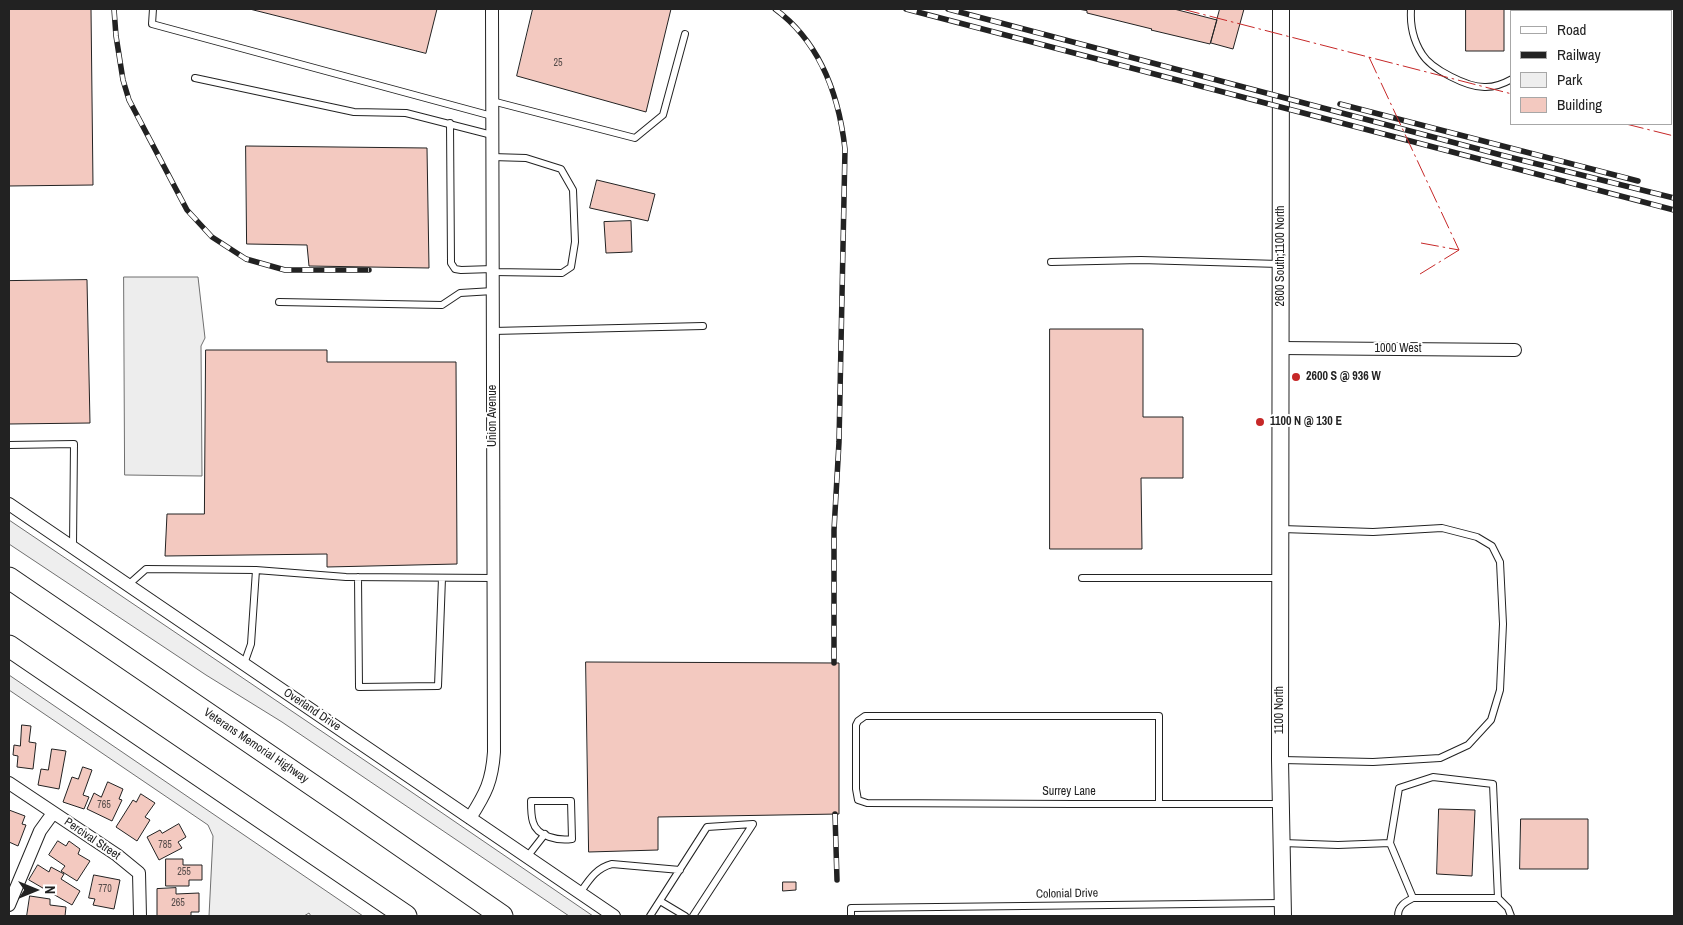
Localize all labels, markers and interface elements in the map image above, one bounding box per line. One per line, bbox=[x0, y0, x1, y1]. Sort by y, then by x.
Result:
legend bbox=[1510, 10, 1673, 125]
text: Road bbox=[1557, 19, 1586, 40]
text: Railway bbox=[1557, 44, 1601, 65]
house number: 25 bbox=[553, 57, 563, 69]
text: Park bbox=[1557, 69, 1582, 90]
text: Building bbox=[1557, 94, 1602, 115]
street label: 2600 South;1100 North bbox=[1274, 205, 1288, 307]
street label: 1000 West bbox=[1375, 342, 1421, 356]
place label: 2600 S @ 936 W bbox=[1306, 370, 1381, 384]
marker: 2600 S @ 936 W bbox=[1290, 371, 1302, 383]
street label: Union Avenue bbox=[486, 385, 500, 447]
place label: 1100 N @ 130 E bbox=[1270, 415, 1342, 429]
marker: 1100 N @ 130 E bbox=[1254, 416, 1266, 428]
street label: Overland Drive bbox=[281, 686, 343, 734]
street label: 1100 North bbox=[1273, 686, 1287, 734]
street label: Veterans Memorial Highway bbox=[201, 705, 311, 787]
street label: Surrey Lane bbox=[1042, 785, 1096, 799]
house number: 765 bbox=[97, 799, 111, 811]
street label: Percival Street bbox=[61, 815, 123, 863]
house number: 785 bbox=[158, 839, 172, 851]
north arrow bbox=[10, 865, 60, 915]
house number: 255 bbox=[177, 866, 191, 878]
house number: 770 bbox=[98, 883, 112, 895]
text: N bbox=[41, 886, 59, 894]
street label: Colonial Drive bbox=[1036, 886, 1098, 902]
house number: 265 bbox=[171, 897, 185, 909]

